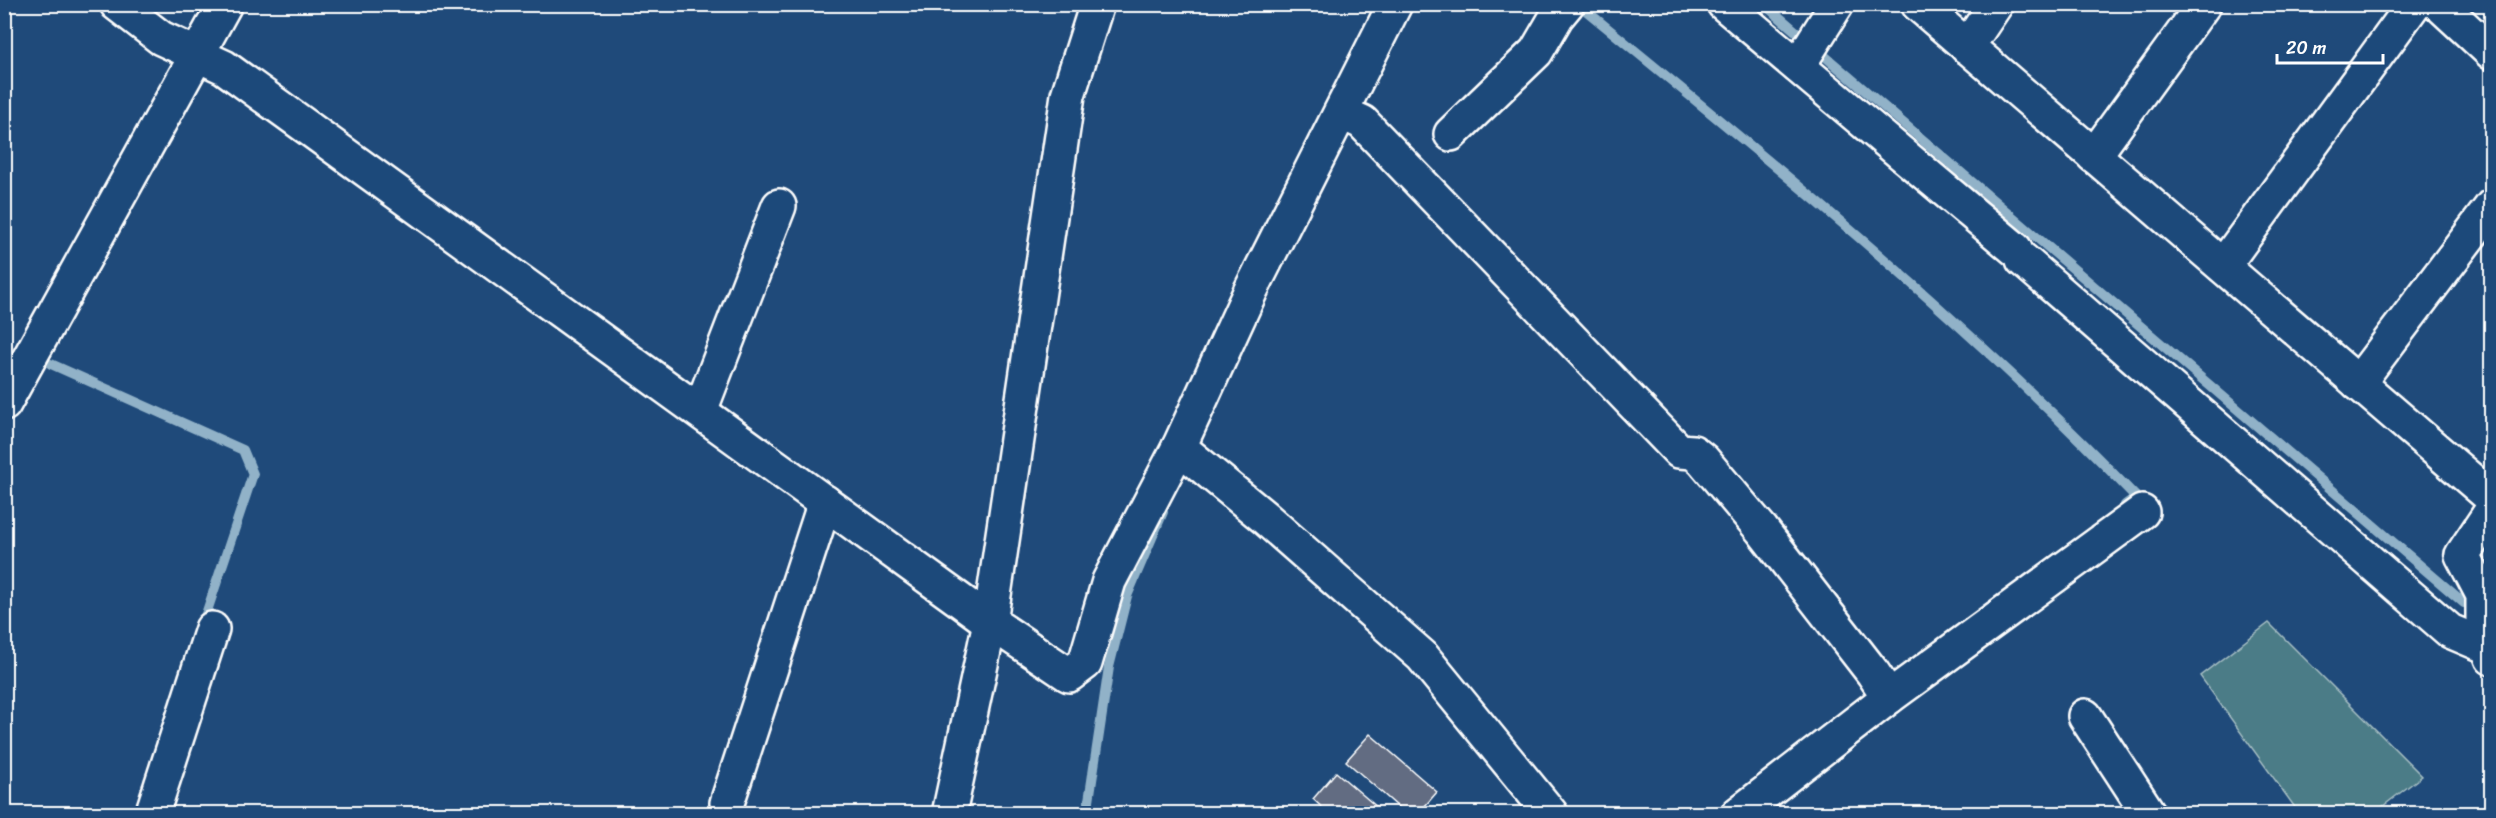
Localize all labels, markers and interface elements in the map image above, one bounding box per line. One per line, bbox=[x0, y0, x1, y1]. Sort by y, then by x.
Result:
scale bar bbox=[2277, 27, 2384, 65]
text: 20 m bbox=[2286, 32, 2326, 64]

